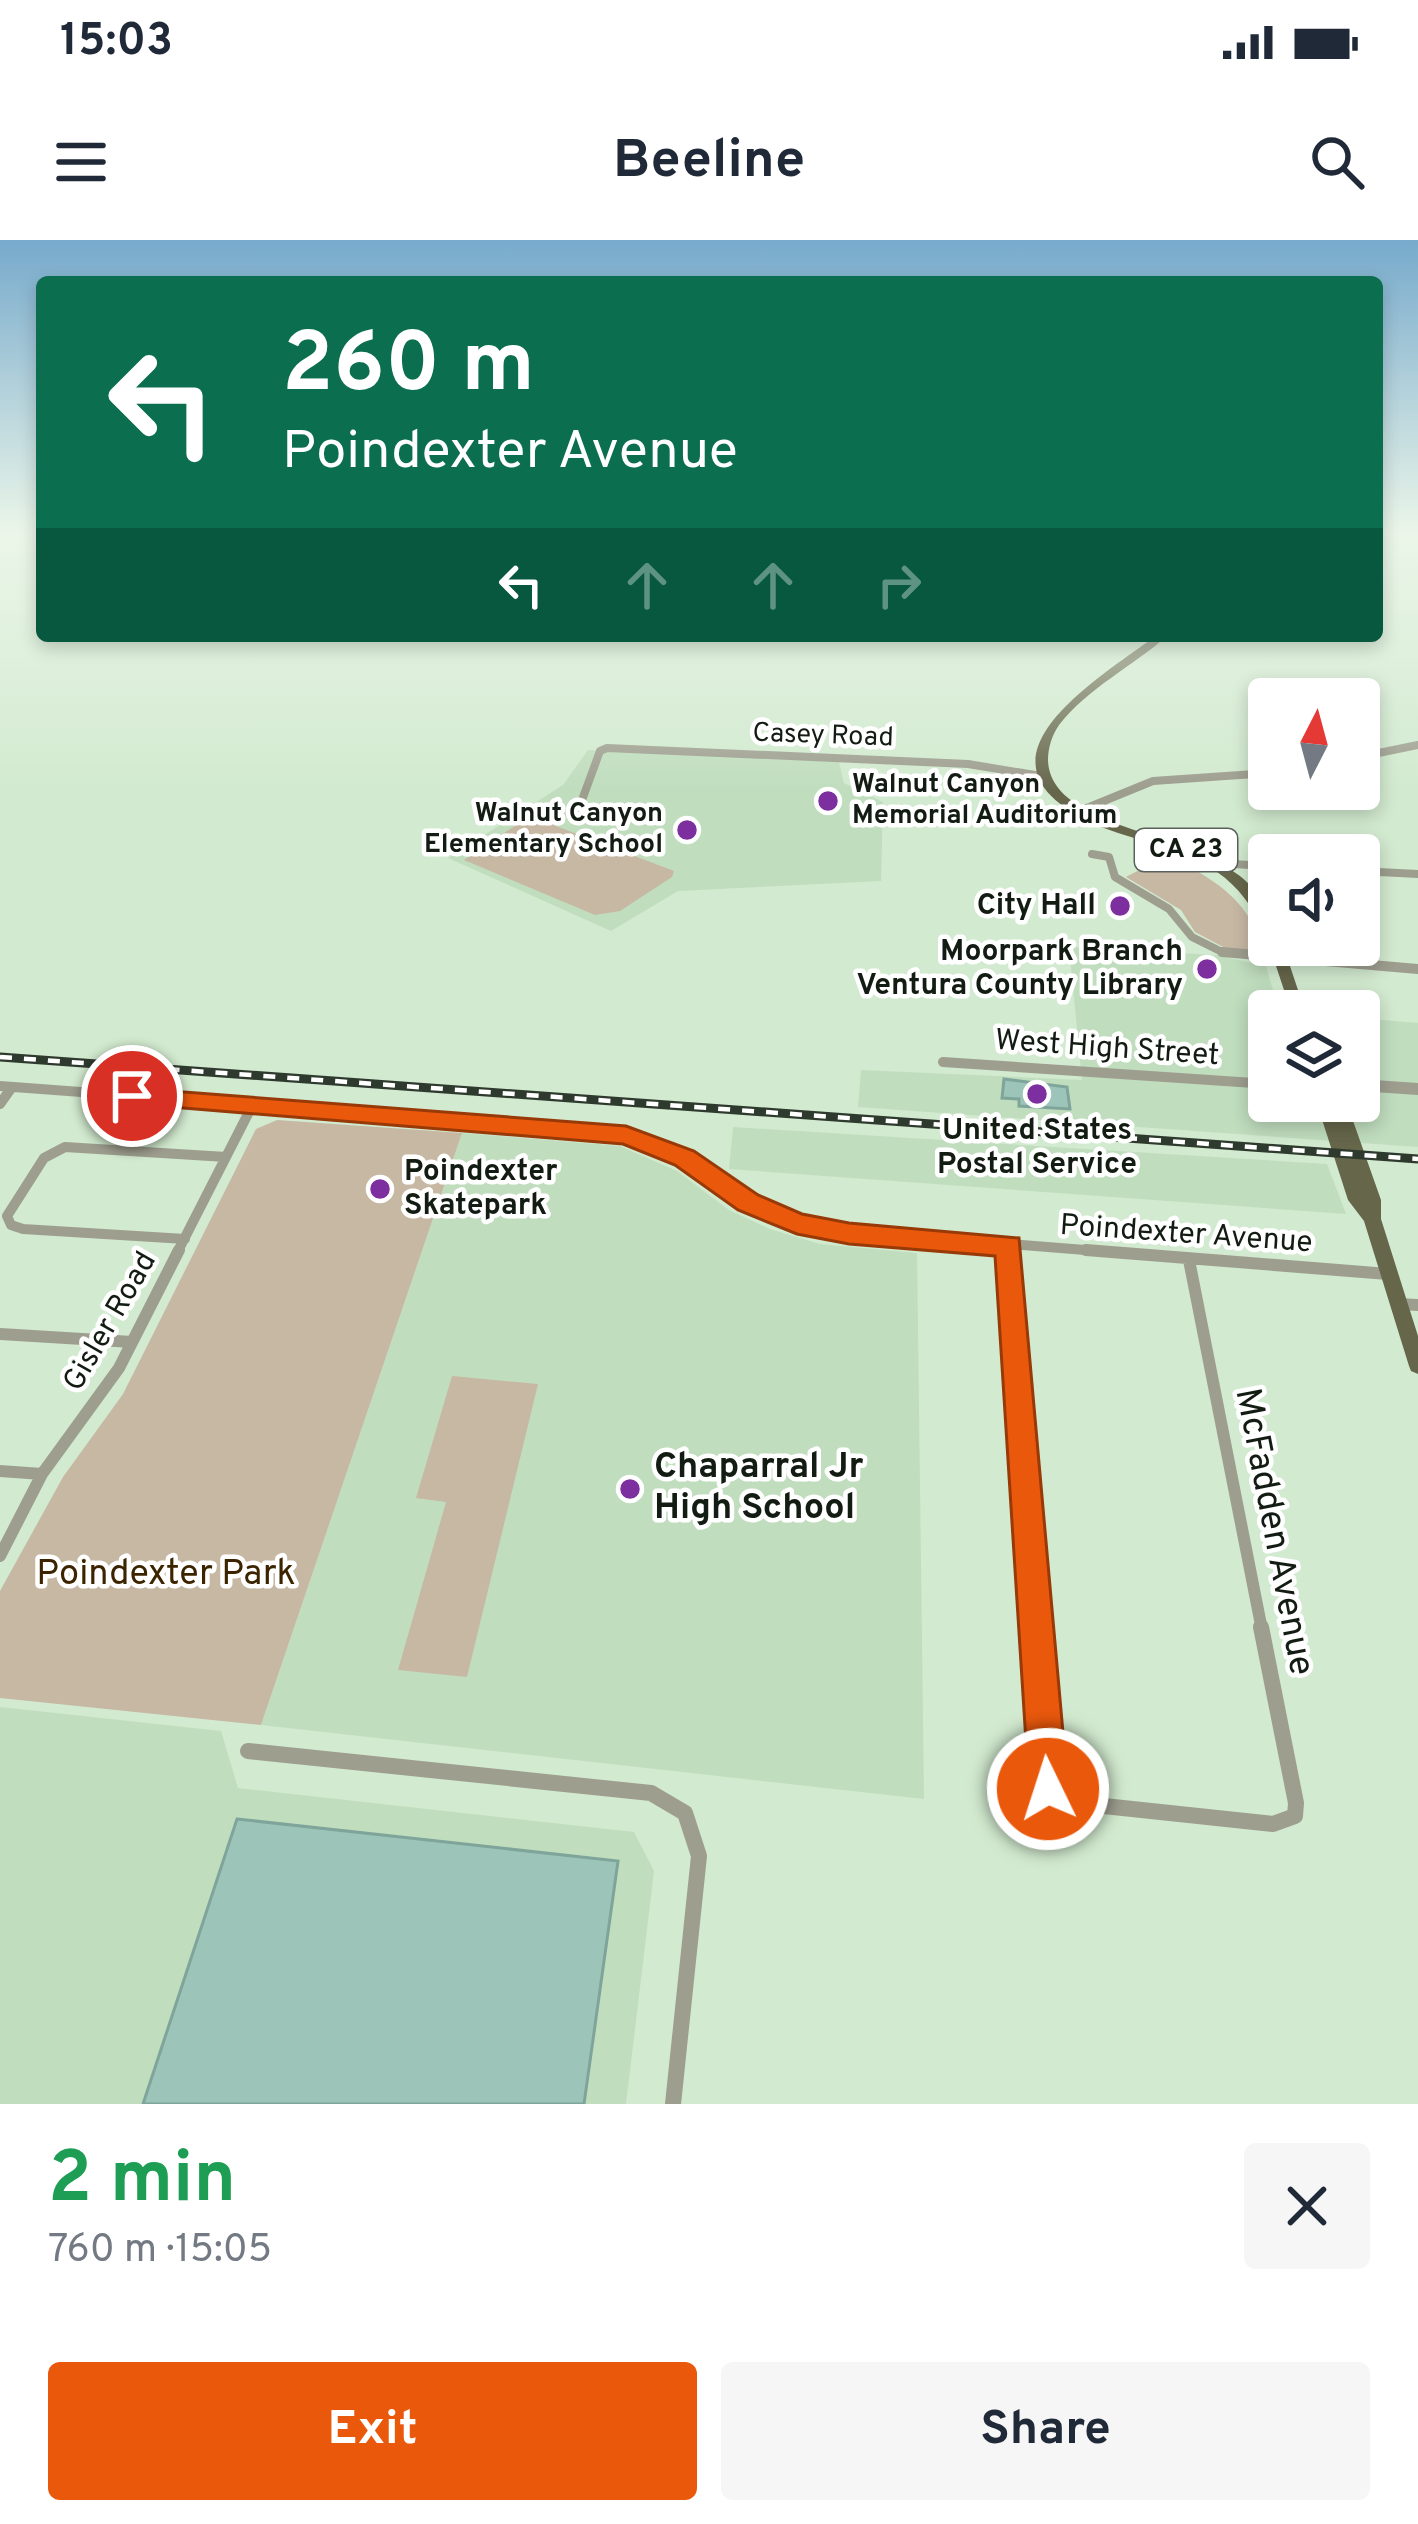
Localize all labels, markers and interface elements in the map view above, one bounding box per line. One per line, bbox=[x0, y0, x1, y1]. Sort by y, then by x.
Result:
text: 15:03 bbox=[60, 14, 173, 71]
text: Beeline bbox=[613, 128, 805, 197]
icon: menu bbox=[48, 129, 114, 195]
icon: search bbox=[1304, 129, 1370, 195]
text: 260 m bbox=[282, 315, 535, 421]
icon: left bbox=[84, 324, 240, 480]
text: Poindexter Avenue bbox=[282, 419, 738, 488]
icon: left bbox=[488, 552, 554, 618]
icon: ahead bbox=[614, 552, 680, 618]
icon: ahead bbox=[740, 552, 806, 618]
icon: right bbox=[866, 552, 932, 618]
north arrow bbox=[1248, 678, 1380, 810]
map controls bbox=[1248, 678, 1380, 1122]
street label: Casey Road bbox=[752, 717, 894, 755]
place label: Walnut Canyon Memorial Auditorium bbox=[852, 768, 1117, 833]
marker: Walnut Canyon Memorial Auditorium bbox=[815, 788, 841, 814]
place label: Walnut Canyon Elementary School bbox=[424, 797, 663, 862]
marker: Walnut Canyon Elementary School bbox=[674, 817, 700, 843]
road number: CA 23 bbox=[1135, 829, 1237, 871]
button: sound bbox=[1248, 834, 1380, 966]
place label: City Hall bbox=[977, 888, 1096, 925]
marker: City Hall bbox=[1107, 893, 1133, 919]
place label: Moorpark Branch Ventura County Library bbox=[857, 934, 1183, 1005]
marker: Moorpark Branch Ventura County Library bbox=[1194, 956, 1220, 982]
button: layers bbox=[1248, 990, 1380, 1122]
street label: West High Street bbox=[994, 1023, 1220, 1075]
pin bbox=[81, 1045, 183, 1147]
icon: arrive bbox=[99, 1063, 165, 1129]
marker: United States Postal Service bbox=[1024, 1081, 1050, 1107]
place label: United States Postal Service bbox=[937, 1113, 1137, 1184]
place label: Poindexter Skatepark bbox=[404, 1154, 558, 1225]
marker: Poindexter Skatepark bbox=[367, 1176, 393, 1202]
street label: Poindexter Avenue bbox=[1058, 1208, 1314, 1262]
street label: Gisler Road bbox=[56, 1246, 166, 1398]
street label: McFadden Avenue bbox=[1223, 1384, 1323, 1680]
place label: Chaparral Jr High School bbox=[654, 1445, 864, 1532]
marker: Chaparral Jr High School bbox=[617, 1476, 643, 1502]
park label: Poindexter Park bbox=[36, 1552, 296, 1598]
position arrow bbox=[985, 1726, 1111, 1852]
text: 2 min bbox=[48, 2136, 236, 2228]
button: close bbox=[1244, 2143, 1370, 2269]
text: 760 m · 15:05 bbox=[48, 2227, 272, 2276]
button: Exit bbox=[48, 2362, 697, 2500]
button: Share bbox=[721, 2362, 1370, 2500]

